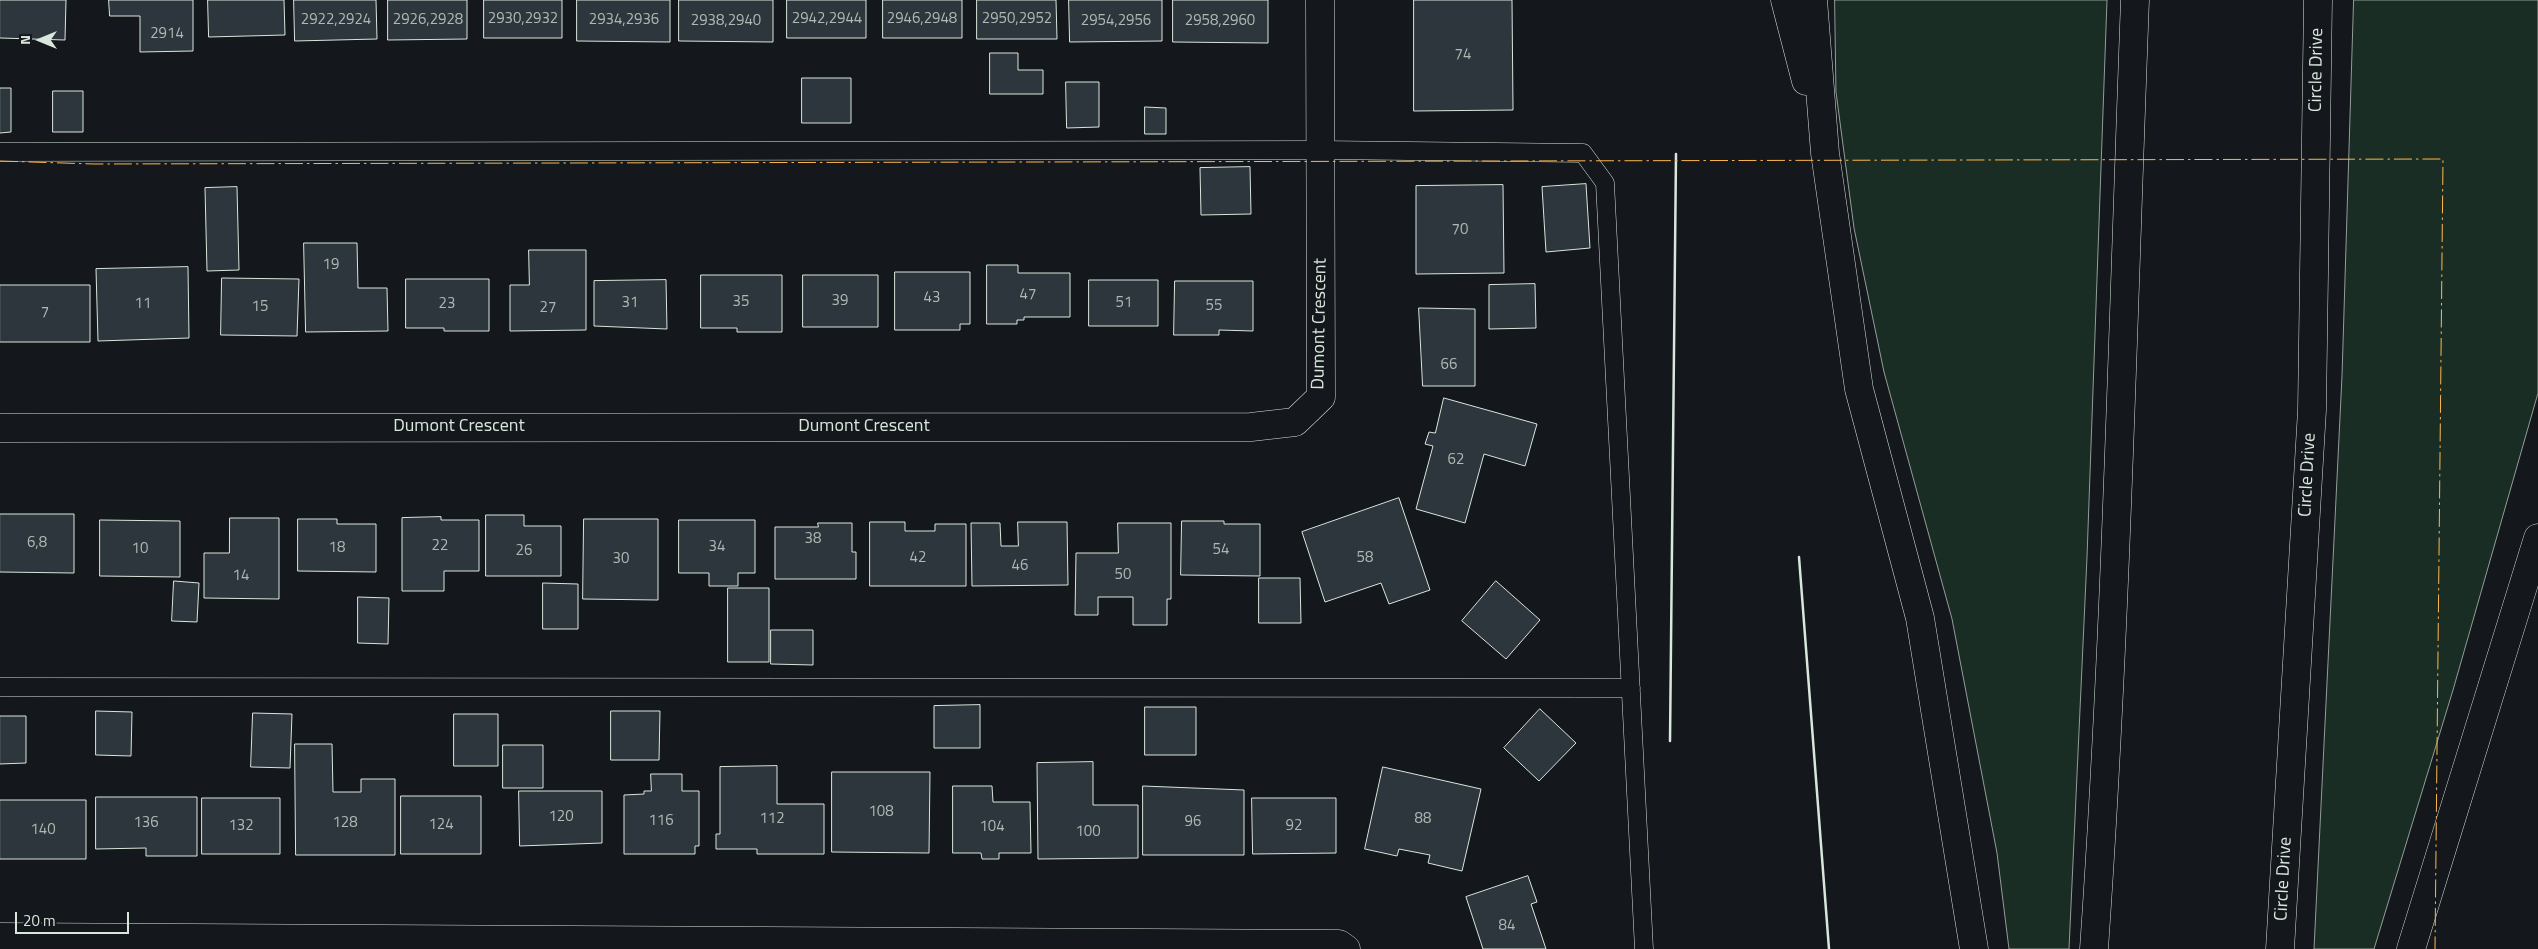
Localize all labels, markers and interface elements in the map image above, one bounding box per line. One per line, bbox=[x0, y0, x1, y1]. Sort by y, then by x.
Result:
house number: 2930,2932 bbox=[488, 10, 558, 28]
house number: 2942,2944 bbox=[792, 10, 862, 28]
house number: 2946,2948 bbox=[887, 10, 957, 28]
house number: 2950,2952 bbox=[982, 10, 1052, 28]
house number: 2922,2924 bbox=[301, 11, 371, 29]
house number: 2926,2928 bbox=[393, 11, 463, 29]
house number: 2934,2936 bbox=[589, 11, 659, 29]
house number: 2938,2940 bbox=[691, 12, 761, 30]
house number: 2954,2956 bbox=[1081, 12, 1151, 30]
house number: 2958,2960 bbox=[1185, 12, 1255, 30]
north arrow bbox=[15, 15, 65, 65]
house number: 2914 bbox=[150, 25, 184, 43]
street label: Circle Drive bbox=[2305, 28, 2329, 112]
text: N bbox=[14, 35, 35, 45]
house number: 74 bbox=[1455, 46, 1471, 64]
house number: 70 bbox=[1452, 221, 1468, 239]
house number: 19 bbox=[323, 256, 339, 274]
street label: Dumont Crescent bbox=[1308, 258, 1332, 390]
house number: 47 bbox=[1020, 286, 1036, 304]
house number: 43 bbox=[924, 289, 940, 307]
house number: 39 bbox=[832, 292, 848, 310]
house number: 35 bbox=[733, 293, 749, 311]
house number: 31 bbox=[622, 294, 638, 312]
house number: 51 bbox=[1116, 294, 1132, 312]
house number: 11 bbox=[135, 295, 151, 313]
house number: 23 bbox=[439, 295, 455, 313]
house number: 55 bbox=[1206, 297, 1222, 315]
house number: 15 bbox=[252, 298, 268, 316]
house number: 27 bbox=[540, 299, 556, 317]
house number: 7 bbox=[41, 304, 49, 322]
house number: 66 bbox=[1441, 356, 1457, 374]
street label: Dumont Crescent bbox=[393, 416, 525, 438]
street label: Dumont Crescent bbox=[798, 416, 930, 438]
street label: Circle Drive bbox=[2295, 432, 2321, 518]
house number: 62 bbox=[1448, 451, 1464, 469]
house number: 38 bbox=[805, 530, 821, 548]
house number: 6,8 bbox=[27, 534, 47, 552]
house number: 22 bbox=[432, 537, 448, 555]
house number: 34 bbox=[709, 538, 725, 556]
house number: 18 bbox=[329, 539, 345, 557]
house number: 10 bbox=[132, 540, 148, 558]
house number: 54 bbox=[1213, 541, 1229, 559]
house number: 26 bbox=[516, 542, 532, 560]
house number: 42 bbox=[910, 549, 926, 567]
house number: 58 bbox=[1357, 549, 1373, 567]
house number: 30 bbox=[613, 550, 629, 568]
house number: 46 bbox=[1012, 557, 1028, 575]
house number: 50 bbox=[1115, 566, 1131, 584]
house number: 14 bbox=[233, 567, 249, 585]
house number: 108 bbox=[868, 803, 894, 821]
house number: 120 bbox=[548, 808, 574, 826]
house number: 112 bbox=[759, 810, 785, 828]
house number: 88 bbox=[1415, 810, 1431, 828]
house number: 116 bbox=[648, 812, 674, 830]
house number: 96 bbox=[1185, 813, 1201, 831]
house number: 136 bbox=[133, 814, 159, 832]
house number: 128 bbox=[332, 814, 358, 832]
house number: 124 bbox=[428, 816, 454, 834]
house number: 132 bbox=[228, 817, 254, 835]
house number: 92 bbox=[1286, 817, 1302, 835]
house number: 104 bbox=[979, 818, 1005, 836]
house number: 140 bbox=[30, 821, 56, 839]
house number: 100 bbox=[1075, 823, 1101, 841]
street label: Circle Drive bbox=[2271, 836, 2297, 922]
scale bar bbox=[18, 902, 131, 934]
text: 20 m bbox=[23, 909, 56, 932]
house number: 84 bbox=[1499, 917, 1515, 935]

